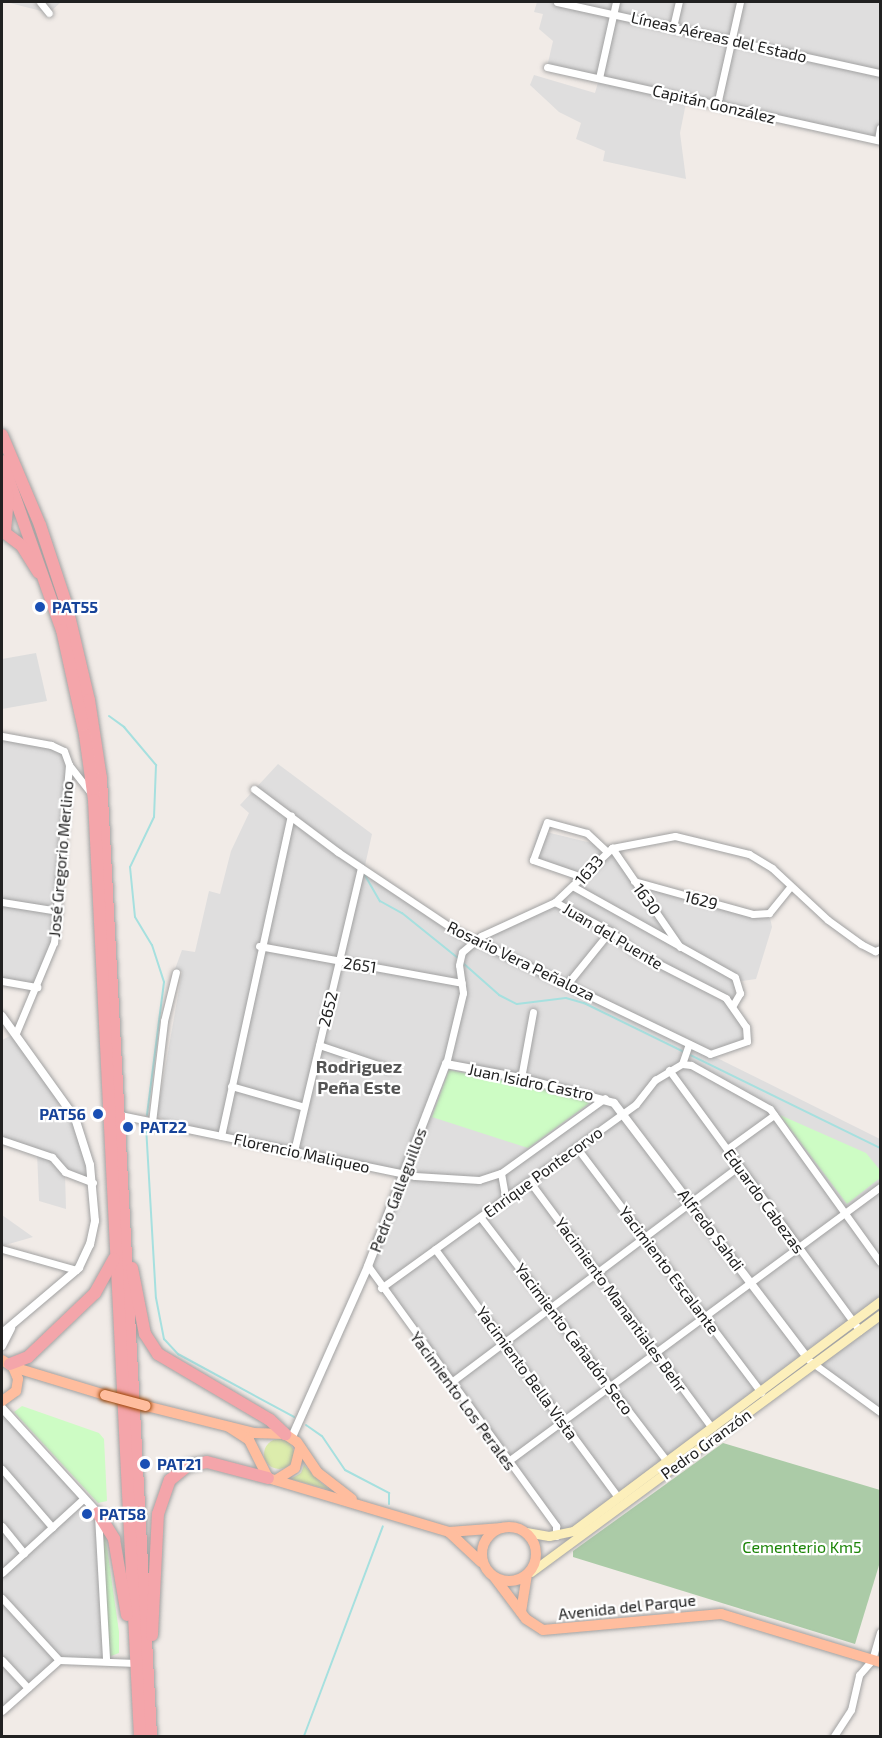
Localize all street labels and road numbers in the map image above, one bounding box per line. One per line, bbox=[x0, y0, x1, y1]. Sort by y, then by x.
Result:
street label: Líneas Aéreas del Estado bbox=[629, 7, 809, 67]
street label: Capitán González bbox=[651, 80, 777, 128]
street label: José Gregorio Merlino bbox=[45, 780, 77, 938]
street label: 1633 bbox=[571, 851, 607, 889]
street label: 1630 bbox=[629, 880, 665, 918]
street label: 1629 bbox=[682, 886, 720, 914]
street label: Juan del Puente bbox=[559, 899, 667, 973]
street label: Rosario Vera Peñaloza bbox=[444, 917, 598, 1005]
street label: 2651 bbox=[342, 953, 378, 977]
street label: 2652 bbox=[314, 989, 342, 1029]
street label: Juan Isidro Castro bbox=[466, 1059, 596, 1105]
street label: Enrique Pontecorvo bbox=[480, 1122, 606, 1222]
street label: Pedro Galleguillos bbox=[365, 1125, 431, 1255]
street label: Florencio Maliqueo bbox=[232, 1129, 372, 1177]
street label: Eduardo Cabezas bbox=[720, 1145, 808, 1257]
street label: Alfredo Sahdi bbox=[674, 1185, 748, 1275]
street label: Yacimiento Escalante bbox=[615, 1202, 723, 1338]
street label: Yacimiento Manantiales Behr bbox=[551, 1214, 691, 1396]
street label: Yacimiento Cañadón Seco bbox=[511, 1259, 637, 1419]
street label: Yacimiento Bella Vista bbox=[472, 1302, 582, 1444]
street label: Yacimiento Los Perales bbox=[406, 1328, 520, 1474]
street label: Pedro Granzón bbox=[657, 1405, 755, 1483]
street label: Avenida del Parque bbox=[557, 1590, 697, 1624]

